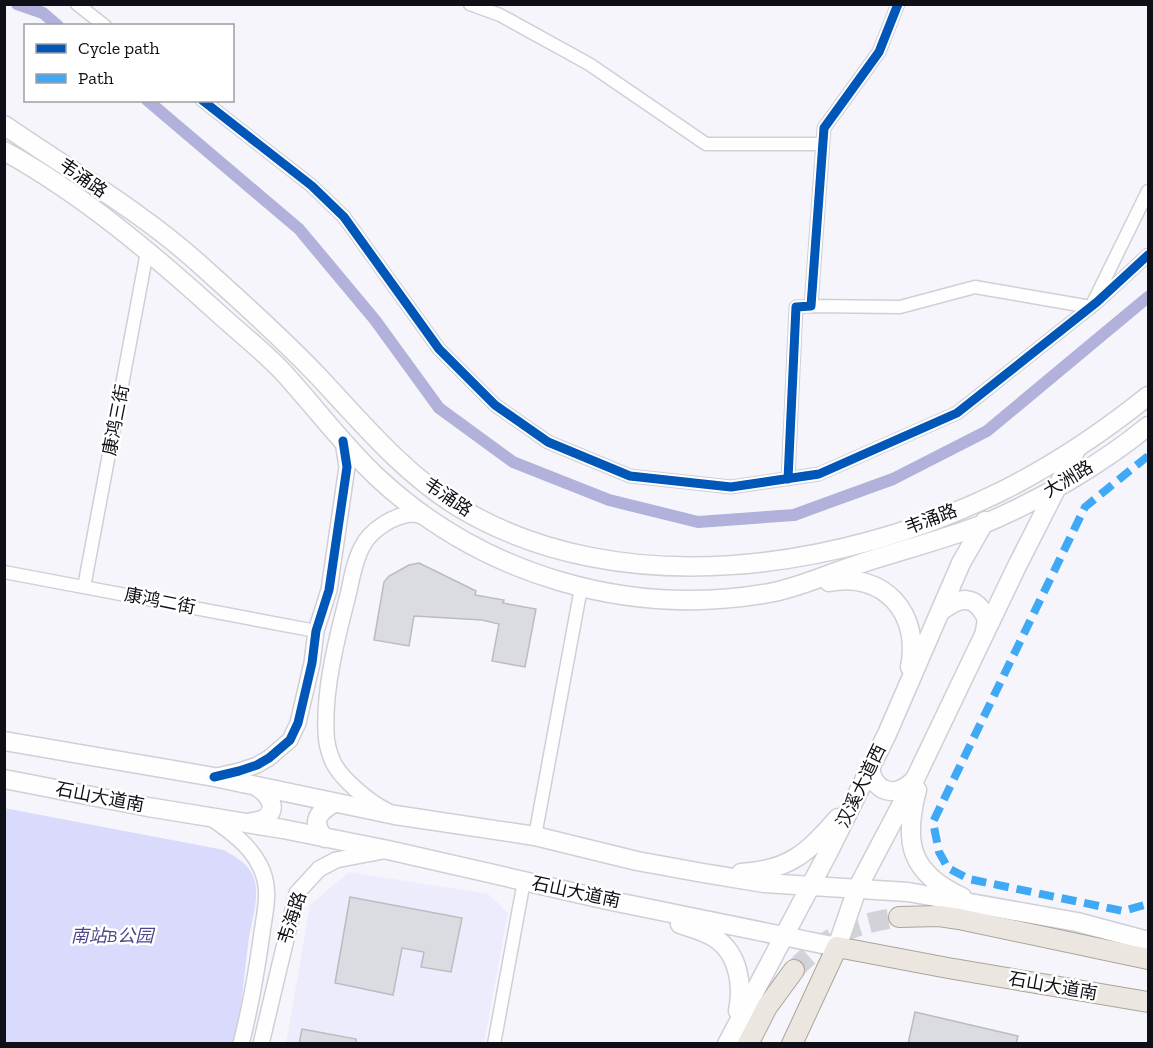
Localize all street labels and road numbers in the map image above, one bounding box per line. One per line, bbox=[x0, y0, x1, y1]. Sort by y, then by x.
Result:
street label: 韦涌路 bbox=[55, 154, 111, 202]
street label: 康鸿三街 bbox=[98, 383, 134, 457]
street label: 大洲路 bbox=[1039, 456, 1097, 502]
street label: 韦涌路 bbox=[419, 473, 477, 521]
street label: 韦涌路 bbox=[902, 499, 960, 539]
street label: 康鸿二街 bbox=[123, 583, 197, 619]
street label: 汉溪大道西 bbox=[831, 741, 891, 831]
street label: 石山大道南 bbox=[54, 778, 146, 816]
street label: 石山大道南 bbox=[530, 872, 622, 912]
street label: 韦海路 bbox=[273, 889, 311, 947]
street label: 石山大道南 bbox=[1007, 967, 1099, 1005]

